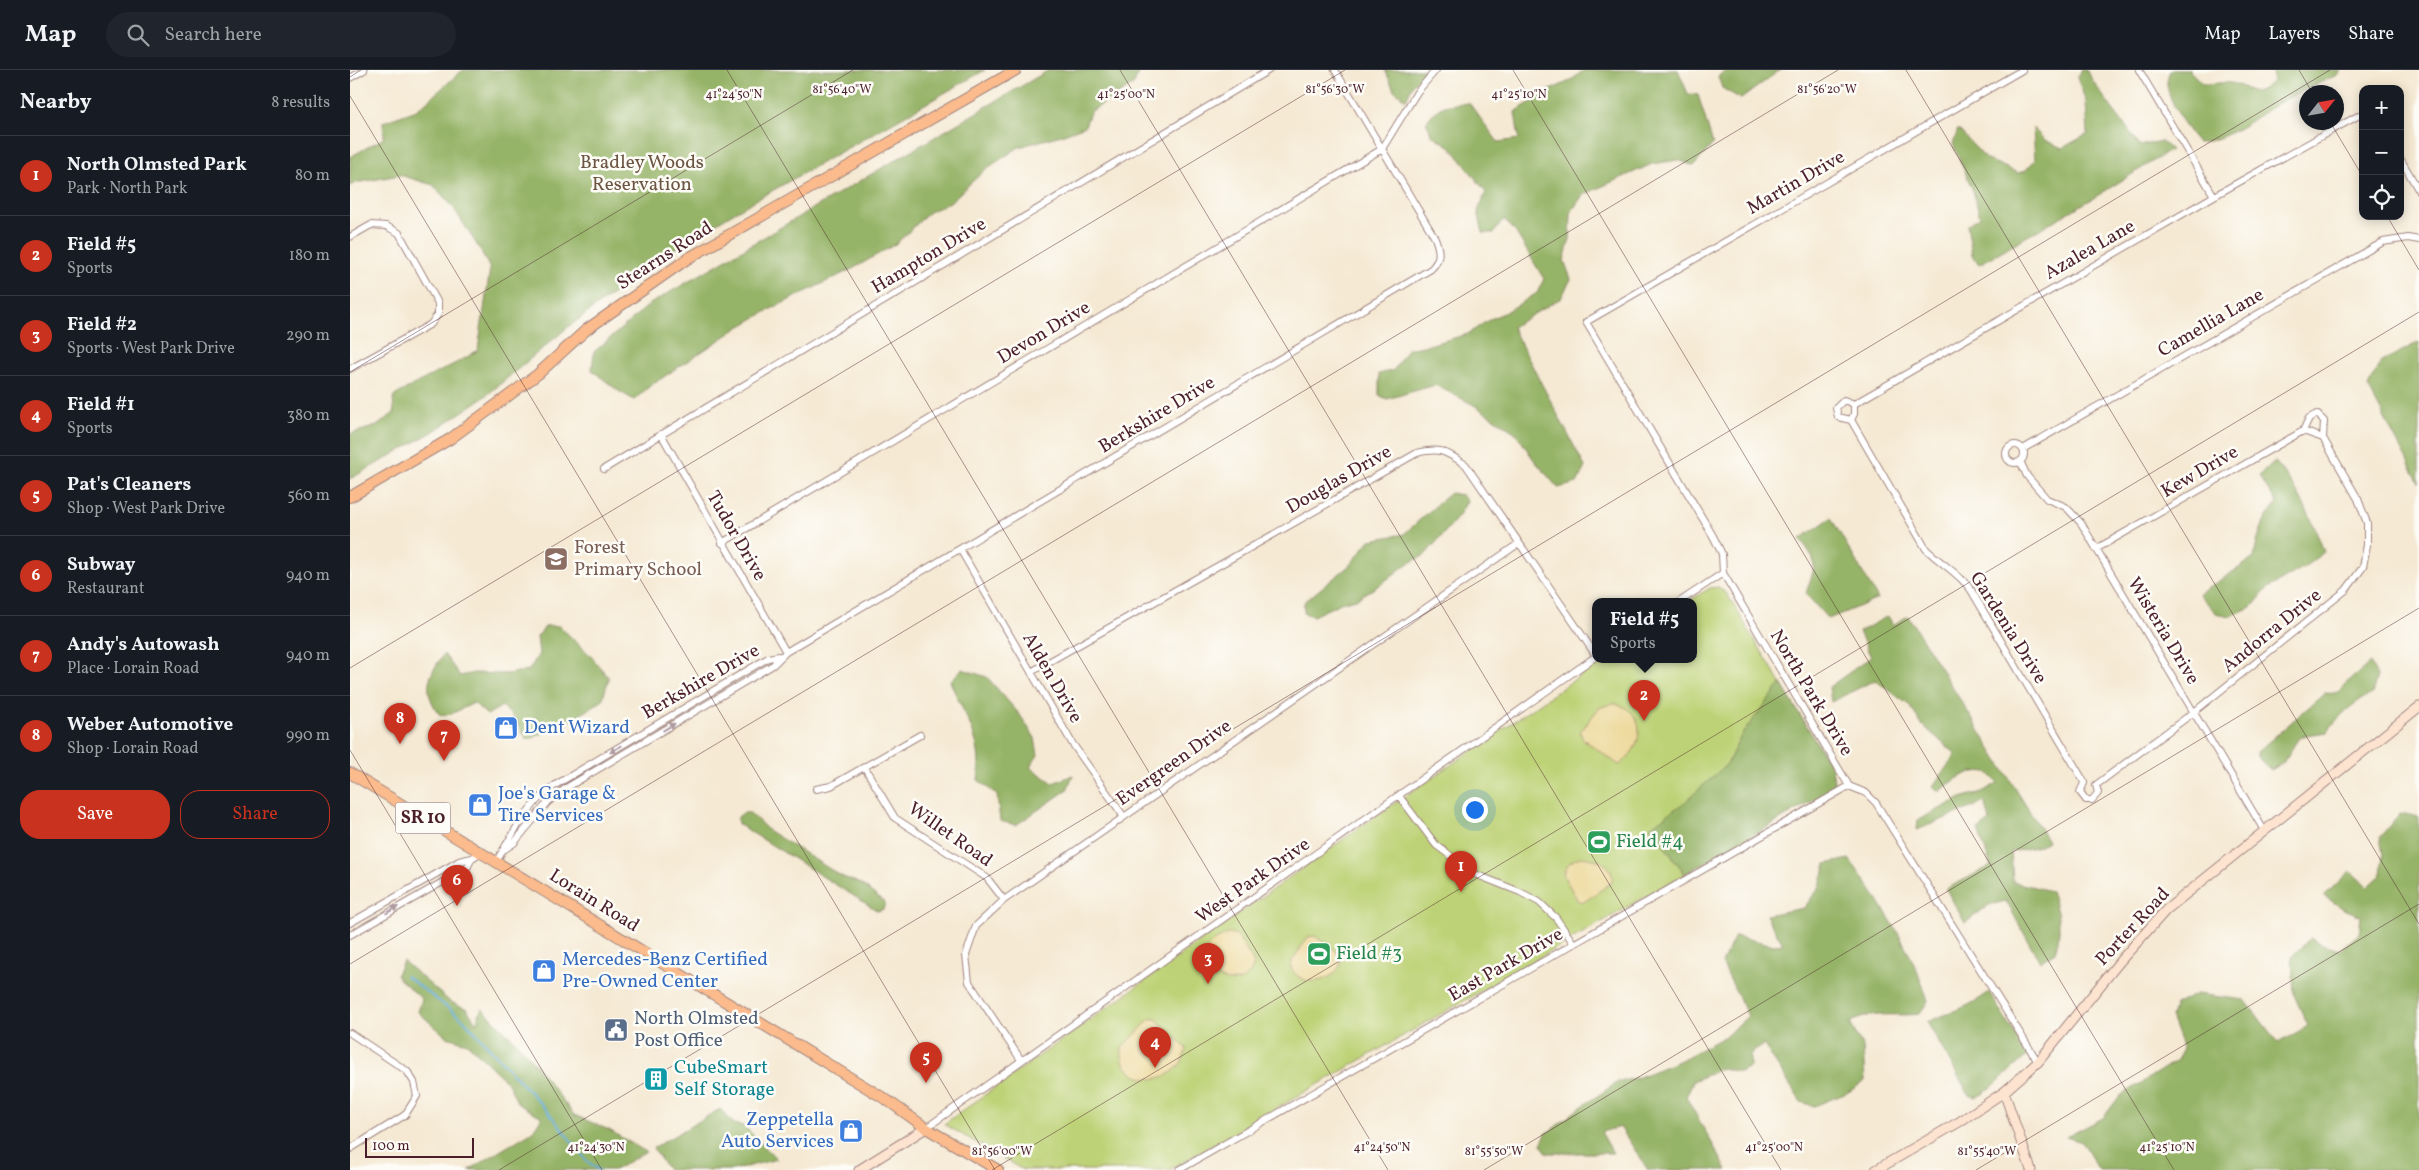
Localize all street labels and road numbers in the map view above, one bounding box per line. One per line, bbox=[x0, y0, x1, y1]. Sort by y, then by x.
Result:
street label: Martin Drive bbox=[1742, 144, 1850, 222]
street label: Hampton Drive bbox=[867, 211, 991, 301]
street label: Azalea Lane bbox=[2040, 214, 2140, 286]
street label: Stearns Road bbox=[612, 215, 718, 297]
street label: Camellia Lane bbox=[2153, 282, 2269, 364]
street label: Devon Drive bbox=[993, 295, 1095, 371]
street label: Berkshire Drive bbox=[1094, 370, 1220, 460]
street label: Douglas Drive bbox=[1281, 439, 1397, 521]
street label: Kew Drive bbox=[2157, 439, 2243, 505]
street label: Tudor Drive bbox=[700, 486, 772, 586]
street label: Gardenia Drive bbox=[1963, 567, 2053, 689]
street label: Wisteria Drive bbox=[2121, 572, 2205, 690]
street label: Andorra Drive bbox=[2217, 583, 2327, 679]
street label: North Park Drive bbox=[1763, 625, 1859, 761]
street label: Alden Drive bbox=[1016, 628, 1088, 728]
street label: Berkshire Drive bbox=[638, 638, 764, 726]
street label: Evergreen Drive bbox=[1111, 714, 1237, 812]
street label: Willet Road bbox=[902, 796, 998, 874]
road number: SR 10 bbox=[396, 802, 450, 834]
street label: West Park Drive bbox=[1191, 832, 1315, 930]
street label: Lorain Road bbox=[544, 863, 644, 939]
street label: Porter Road bbox=[2090, 882, 2176, 972]
street label: East Park Drive bbox=[1444, 922, 1568, 1008]

